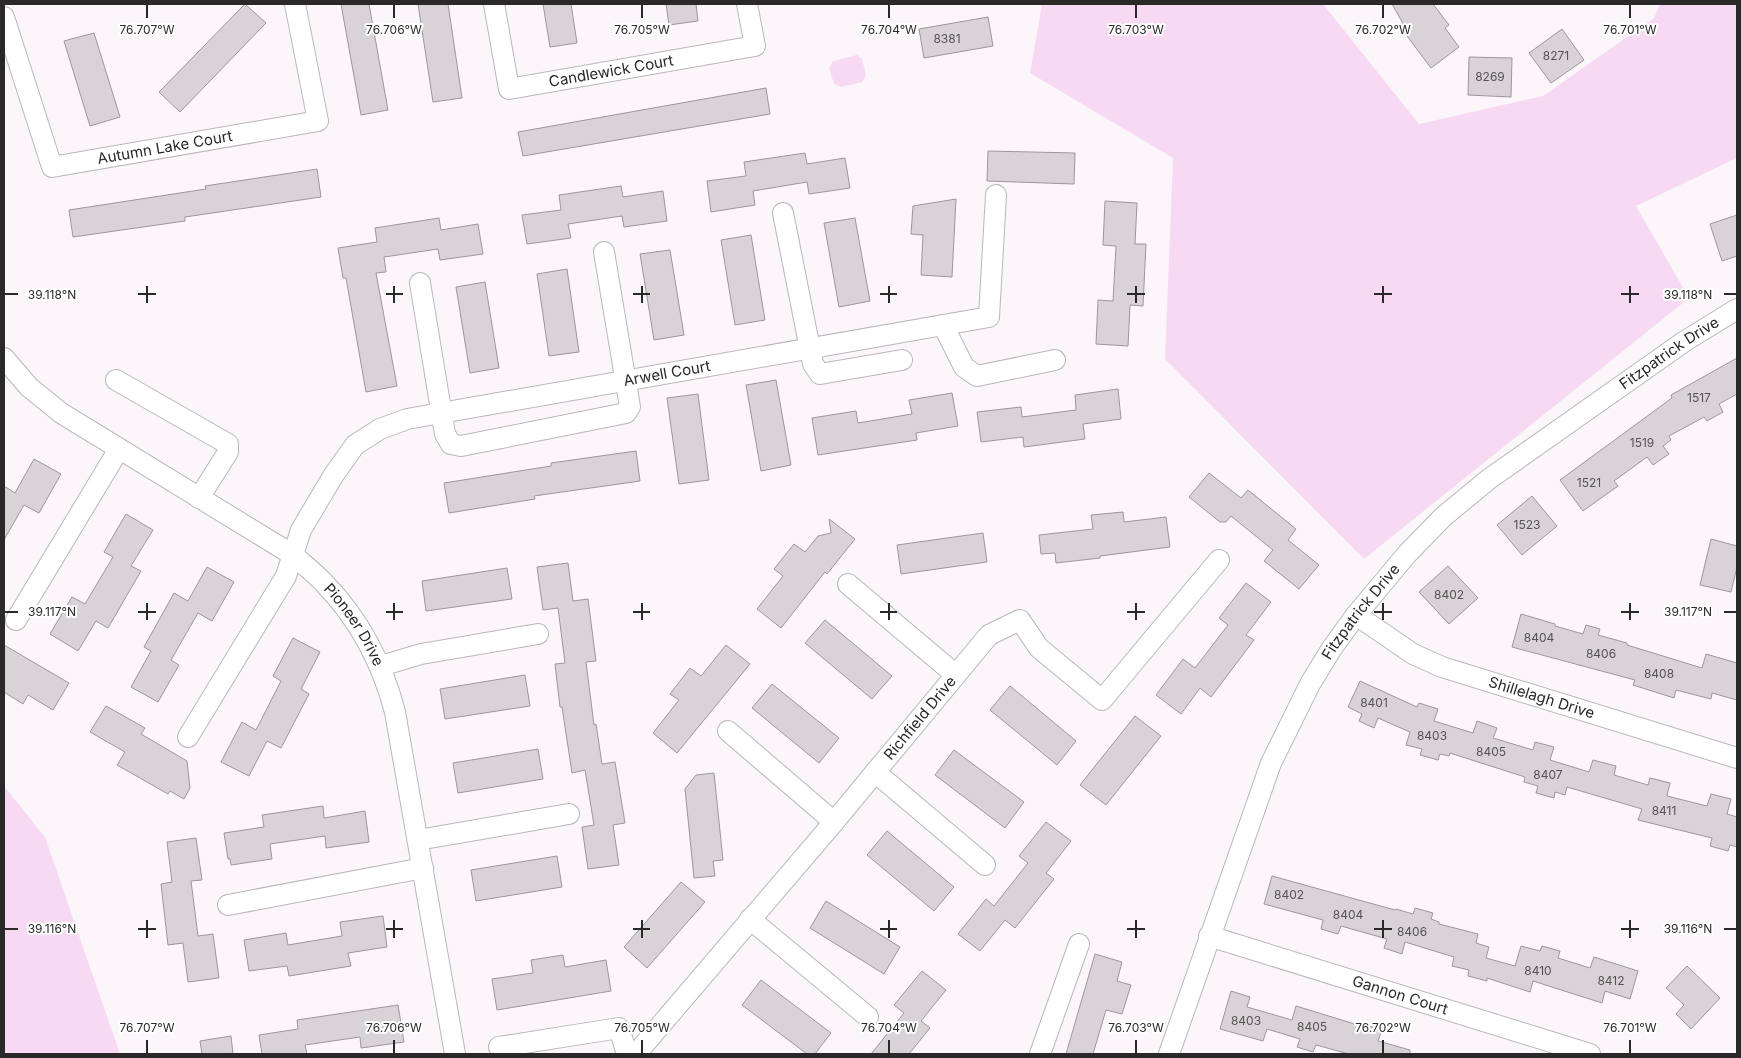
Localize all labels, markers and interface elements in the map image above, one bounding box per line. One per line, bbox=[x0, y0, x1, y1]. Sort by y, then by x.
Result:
text: 76.707°W bbox=[120, 22, 175, 37]
text: 76.706°W bbox=[366, 22, 422, 37]
text: 76.705°W bbox=[614, 22, 670, 37]
text: 76.704°W bbox=[861, 22, 917, 37]
text: 76.703°W bbox=[1108, 22, 1164, 37]
text: 76.702°W bbox=[1355, 22, 1411, 37]
text: 76.701°W bbox=[1603, 22, 1657, 37]
house number: 8381 bbox=[933, 31, 961, 46]
house number: 8271 bbox=[1543, 48, 1569, 63]
street label: Candlewick Court bbox=[547, 50, 675, 91]
house number: 8269 bbox=[1475, 69, 1505, 84]
street label: Autumn Lake Court bbox=[96, 126, 234, 168]
text: 39.118°N bbox=[28, 287, 76, 302]
text: 39.118°N bbox=[1664, 287, 1712, 302]
street label: Fitzpatrick Drive bbox=[1615, 312, 1722, 393]
street label: Arwell Court bbox=[622, 356, 712, 390]
house number: 1517 bbox=[1687, 390, 1711, 405]
house number: 1519 bbox=[1630, 435, 1654, 450]
house number: 1521 bbox=[1577, 475, 1601, 490]
house number: 1523 bbox=[1514, 517, 1540, 532]
street label: Fitzpatrick Drive bbox=[1317, 560, 1404, 663]
street label: Pioneer Drive bbox=[320, 579, 388, 669]
house number: 8402 bbox=[1434, 587, 1464, 602]
text: 39.117°N bbox=[28, 604, 76, 619]
text: 39.117°N bbox=[1664, 604, 1712, 619]
house number: 8404 bbox=[1524, 630, 1554, 645]
house number: 8406 bbox=[1586, 646, 1616, 661]
house number: 8408 bbox=[1644, 666, 1674, 681]
street label: Richfield Drive bbox=[880, 672, 960, 763]
street label: Shillelagh Drive bbox=[1486, 672, 1597, 722]
house number: 8401 bbox=[1360, 695, 1388, 710]
house number: 8403 bbox=[1417, 728, 1447, 743]
house number: 8405 bbox=[1476, 744, 1506, 759]
house number: 8407 bbox=[1533, 767, 1563, 782]
house number: 8411 bbox=[1652, 803, 1676, 818]
house number: 8402 bbox=[1274, 887, 1304, 902]
house number: 8404 bbox=[1333, 907, 1363, 922]
text: 39.116°N bbox=[28, 921, 76, 936]
text: 39.116°N bbox=[1664, 921, 1712, 936]
house number: 8406 bbox=[1397, 924, 1427, 939]
house number: 8410 bbox=[1524, 963, 1552, 978]
street label: Gannon Court bbox=[1350, 971, 1450, 1018]
house number: 8412 bbox=[1597, 973, 1625, 988]
house number: 8403 bbox=[1231, 1013, 1261, 1028]
house number: 8405 bbox=[1297, 1019, 1327, 1034]
text: 76.707°W bbox=[120, 1020, 175, 1035]
text: 76.706°W bbox=[366, 1020, 422, 1035]
text: 76.705°W bbox=[614, 1020, 670, 1035]
text: 76.704°W bbox=[861, 1020, 917, 1035]
text: 76.703°W bbox=[1108, 1020, 1164, 1035]
text: 76.702°W bbox=[1355, 1020, 1411, 1035]
text: 76.701°W bbox=[1603, 1020, 1657, 1035]

